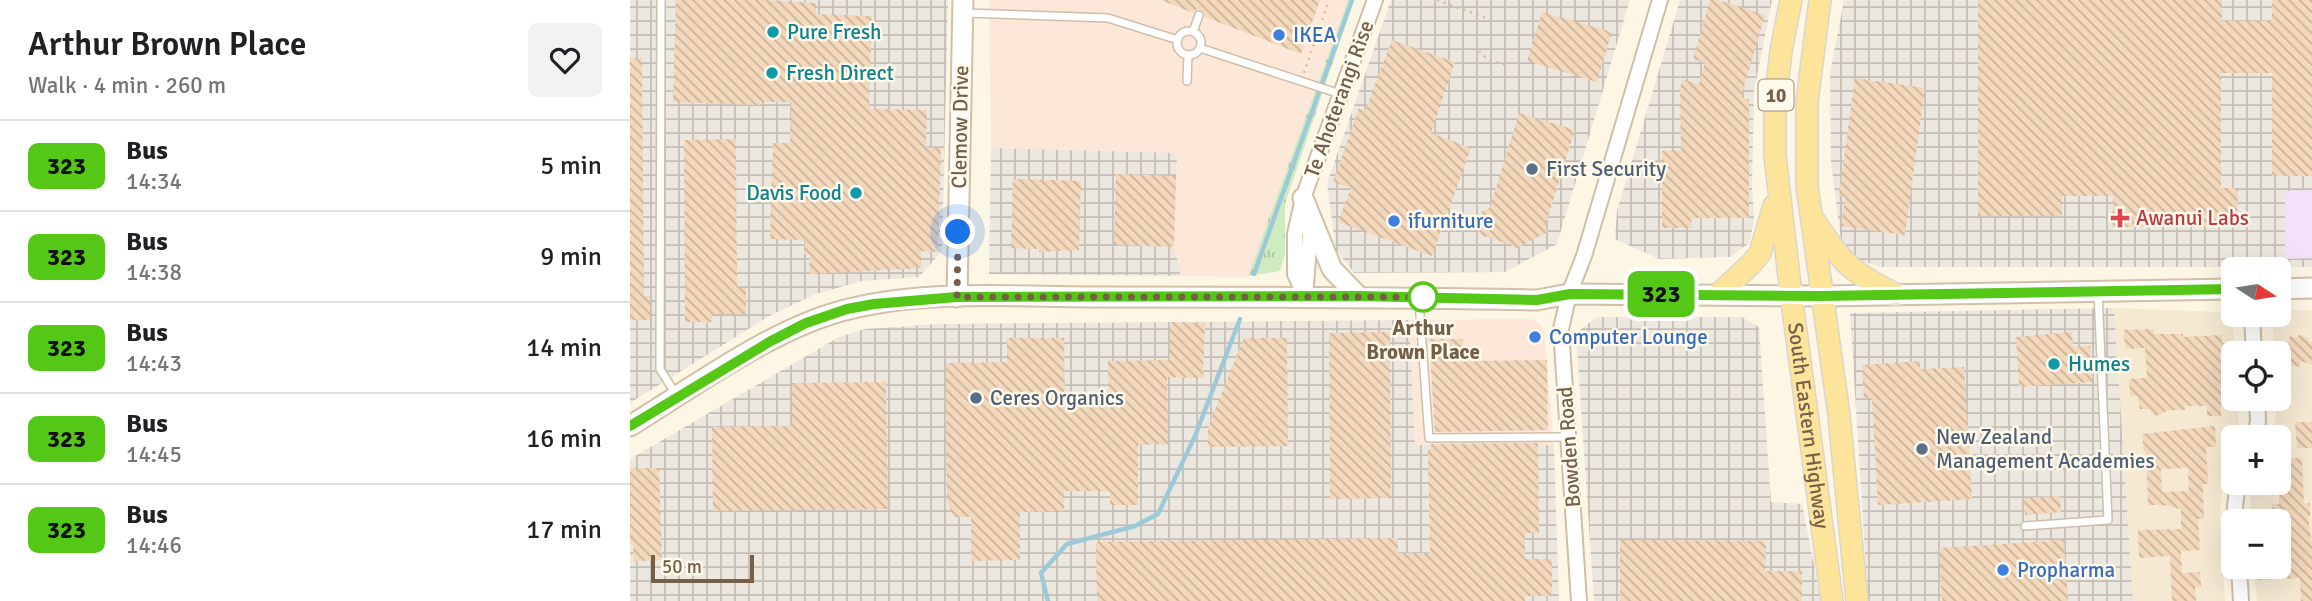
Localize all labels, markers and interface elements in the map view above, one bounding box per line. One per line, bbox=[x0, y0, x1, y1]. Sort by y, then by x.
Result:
street label: Te Ahoterangi Rise bbox=[1298, 17, 1380, 181]
place label: Pure Fresh bbox=[787, 19, 882, 45]
place label: IKEA bbox=[1293, 22, 1337, 48]
button: heart bbox=[528, 23, 602, 97]
text: Arthur Brown Place bbox=[28, 24, 306, 65]
marker: Pure Fresh bbox=[765, 24, 781, 40]
marker: IKEA bbox=[1271, 27, 1287, 43]
place label: Fresh Direct bbox=[786, 60, 894, 86]
marker: Fresh Direct bbox=[764, 65, 780, 81]
street label: Clemow Drive bbox=[946, 65, 974, 189]
text: Walk · 4 min · 260 m bbox=[28, 71, 226, 100]
road number: 10 bbox=[1758, 80, 1794, 110]
text: Bus bbox=[126, 135, 168, 167]
text: 5 min bbox=[540, 150, 602, 182]
text: 323 bbox=[47, 151, 86, 181]
place label: First Security bbox=[1546, 156, 1666, 182]
marker: First Security bbox=[1524, 161, 1540, 177]
text: 14:34 bbox=[126, 167, 182, 196]
place label: Davis Food bbox=[746, 180, 842, 206]
marker: Davis Food bbox=[848, 185, 864, 201]
place label: Awanui Labs bbox=[2136, 205, 2249, 231]
place label: ifurniture bbox=[1408, 208, 1494, 234]
marker: Awanui Labs bbox=[2110, 208, 2130, 228]
marker: ifurniture bbox=[1386, 213, 1402, 229]
your location bbox=[940, 214, 975, 249]
text: Bus bbox=[126, 226, 168, 258]
text: 9 min bbox=[540, 241, 602, 273]
text: 323 bbox=[47, 242, 86, 272]
north arrow bbox=[2221, 257, 2291, 327]
map controls bbox=[2221, 257, 2291, 579]
text: 14:38 bbox=[126, 258, 182, 287]
line badge: 323 bbox=[1621, 271, 1701, 317]
text: 323 bbox=[1642, 279, 1680, 309]
marker: Arthur Brown Place bbox=[1408, 282, 1438, 312]
place label: Arthur Brown Place bbox=[1366, 315, 1480, 365]
text: Bus bbox=[126, 317, 168, 349]
street label: South Eastern Highway bbox=[1782, 321, 1835, 531]
place label: Computer Lounge bbox=[1549, 324, 1708, 350]
marker: Computer Lounge bbox=[1527, 329, 1543, 345]
text: 14 min bbox=[526, 332, 602, 364]
text: 323 bbox=[47, 333, 86, 363]
button: locate bbox=[2221, 341, 2291, 411]
text: 14:43 bbox=[126, 349, 182, 378]
place label: Humes bbox=[2068, 351, 2130, 377]
marker: Humes bbox=[2046, 356, 2062, 372]
place label: Ceres Organics bbox=[990, 385, 1124, 411]
street label: Bowden Road bbox=[1552, 386, 1586, 508]
marker: Ceres Organics bbox=[968, 390, 984, 406]
text: Bus bbox=[126, 408, 168, 440]
text: 16 min bbox=[526, 423, 602, 455]
text: 323 bbox=[47, 424, 86, 454]
place label: New Zealand Management Academies bbox=[1936, 424, 2155, 474]
button: + bbox=[2221, 425, 2291, 495]
text: 14:45 bbox=[126, 440, 182, 469]
marker: New Zealand Management Academies bbox=[1914, 441, 1930, 457]
text: Bus bbox=[126, 499, 168, 531]
button: − bbox=[2221, 509, 2291, 579]
text: 17 min bbox=[526, 514, 602, 546]
text: 323 bbox=[47, 515, 86, 545]
text: 14:46 bbox=[126, 531, 182, 560]
scale bar bbox=[651, 552, 754, 584]
text: 50 m bbox=[662, 555, 702, 579]
place label: Propharma bbox=[2017, 557, 2115, 583]
marker: Propharma bbox=[1995, 562, 2011, 578]

